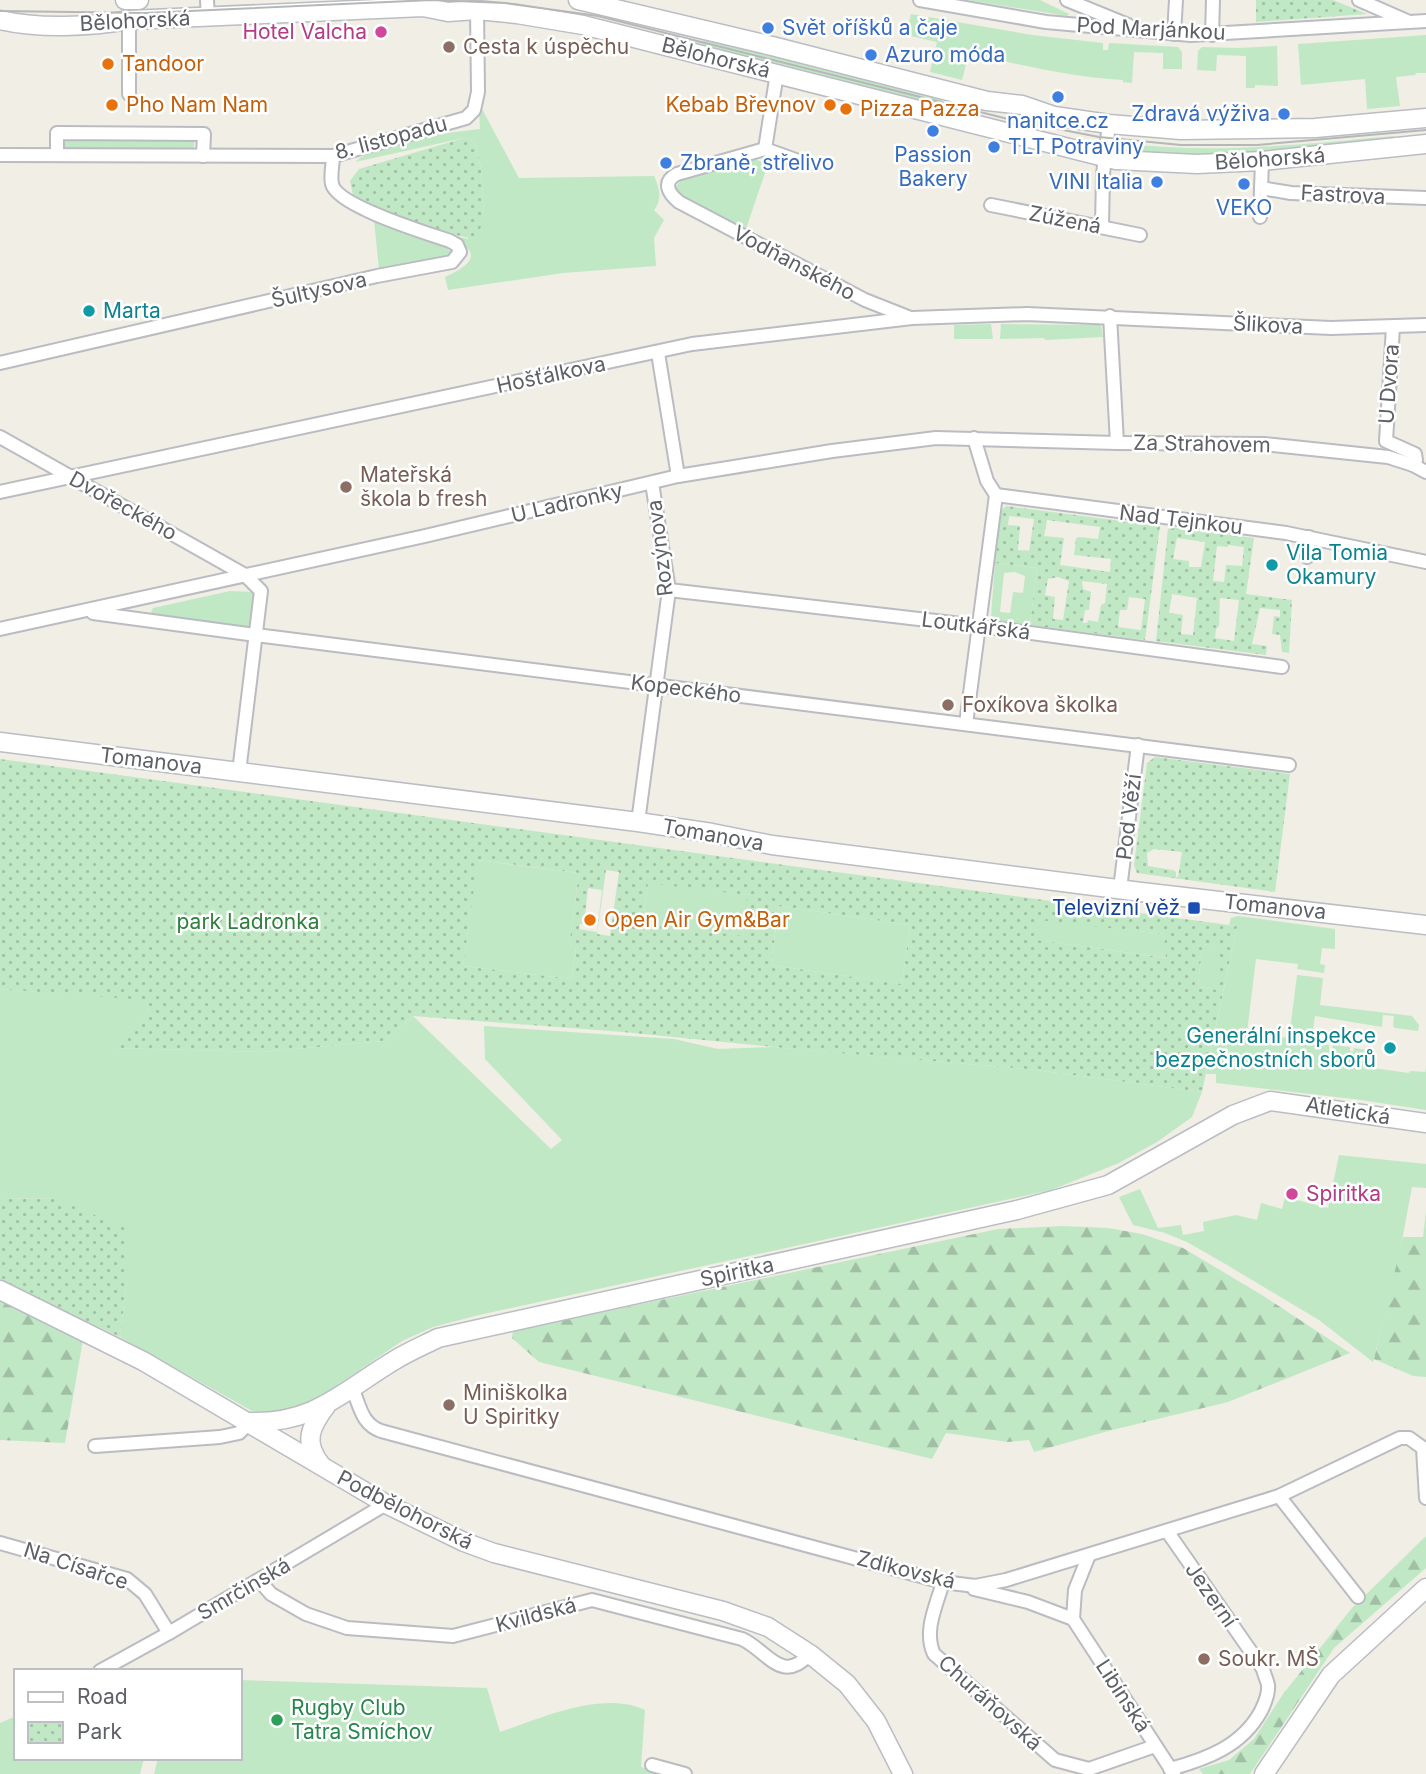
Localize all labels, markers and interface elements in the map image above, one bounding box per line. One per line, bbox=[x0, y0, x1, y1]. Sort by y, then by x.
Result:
street label: Bělohorská bbox=[79, 5, 191, 36]
street label: Pod Marjánkou bbox=[1076, 12, 1226, 45]
place label: Svět oříšků a čaje bbox=[782, 15, 958, 40]
place label: Hotel Valcha bbox=[242, 19, 367, 44]
marker: Svět oříšků a čaje bbox=[760, 20, 776, 36]
marker: Hotel Valcha bbox=[373, 24, 389, 40]
street label: Bělohorská bbox=[659, 32, 773, 83]
place label: Cesta k úspěchu bbox=[463, 34, 629, 59]
marker: Cesta k úspěchu bbox=[441, 39, 457, 55]
place label: Azuro móda bbox=[885, 42, 1005, 67]
marker: Azuro móda bbox=[863, 47, 879, 63]
place label: Tandoor bbox=[122, 51, 204, 76]
marker: Tandoor bbox=[100, 56, 116, 72]
marker: nanitce.cz bbox=[1050, 89, 1066, 105]
place label: Pho Nam Nam bbox=[126, 92, 268, 117]
place label: Kebab Břevnov bbox=[666, 92, 816, 117]
place label: Pizza Pazza bbox=[860, 96, 980, 121]
marker: Pho Nam Nam bbox=[104, 97, 120, 113]
marker: Kebab Břevnov bbox=[822, 97, 838, 113]
marker: Pizza Pazza bbox=[838, 101, 854, 117]
place label: Zdravá výživa bbox=[1131, 101, 1270, 126]
marker: Zdravá výživa bbox=[1276, 106, 1292, 122]
place label: nanitce.cz bbox=[1007, 108, 1109, 133]
street label: 8. listopadu bbox=[332, 111, 450, 164]
marker: Passion Bakery bbox=[925, 123, 941, 139]
place label: TLT Potraviny bbox=[1008, 134, 1144, 159]
marker: TLT Potraviny bbox=[986, 139, 1002, 155]
place label: Passion Bakery bbox=[894, 142, 972, 191]
street label: Bělohorská bbox=[1214, 142, 1326, 175]
place label: Zbraně, střelivo bbox=[680, 150, 834, 175]
marker: Zbraně, střelivo bbox=[658, 155, 674, 171]
place label: VINI Italia bbox=[1049, 169, 1143, 194]
marker: VINI Italia bbox=[1149, 174, 1165, 190]
marker: VEKO bbox=[1236, 176, 1252, 192]
street label: Fastrova bbox=[1300, 180, 1386, 209]
place label: VEKO bbox=[1216, 195, 1272, 220]
street label: Zúžená bbox=[1027, 200, 1103, 239]
street label: Vodňanského bbox=[729, 220, 860, 305]
street label: Šultysova bbox=[269, 266, 369, 313]
place label: Marta bbox=[103, 298, 161, 323]
marker: Marta bbox=[81, 303, 97, 319]
street label: Šlikova bbox=[1232, 310, 1304, 339]
street label: U Dvora bbox=[1373, 343, 1404, 425]
street label: Hošťálkova bbox=[494, 351, 608, 398]
street label: Za Strahovem bbox=[1133, 430, 1271, 457]
place label: Mateřská škola b fresh bbox=[360, 462, 487, 511]
street label: Dvořeckého bbox=[65, 466, 181, 545]
street label: U Ladronky bbox=[509, 477, 625, 528]
marker: Mateřská škola b fresh bbox=[338, 479, 354, 495]
street label: Rozýnova bbox=[641, 498, 678, 598]
street label: Nad Tejnkou bbox=[1118, 500, 1244, 539]
place label: Vila Tomia Okamury bbox=[1286, 540, 1388, 589]
marker: Vila Tomia Okamury bbox=[1264, 557, 1280, 573]
street label: Loutkářská bbox=[920, 606, 1032, 645]
street label: Kopeckého bbox=[629, 669, 743, 708]
place label: Foxíkova školka bbox=[962, 692, 1118, 717]
marker: Foxíkova školka bbox=[940, 697, 956, 713]
street label: Tomanova bbox=[99, 742, 204, 779]
street label: Pod Věží bbox=[1111, 771, 1146, 861]
street label: Tomanova bbox=[660, 813, 766, 856]
street label: Tomanova bbox=[1223, 889, 1327, 924]
place label: Televizní věž bbox=[1052, 895, 1180, 920]
marker: Televizní věž bbox=[1186, 900, 1202, 916]
place label: Open Air Gym&Bar bbox=[604, 907, 790, 932]
park label: park Ladronka bbox=[177, 909, 319, 934]
marker: Open Air Gym&Bar bbox=[582, 912, 598, 928]
place label: Generální inspekce bezpečnostních sborů bbox=[1155, 1023, 1376, 1072]
marker: Generální inspekce bezpečnostních sborů bbox=[1382, 1040, 1398, 1056]
street label: Atletická bbox=[1304, 1091, 1392, 1130]
place label: Spiritka bbox=[1306, 1181, 1381, 1206]
marker: Spiritka bbox=[1284, 1186, 1300, 1202]
street label: Spiritka bbox=[698, 1251, 776, 1292]
place label: Miniškolka U Spiritky bbox=[463, 1380, 568, 1429]
marker: Miniškolka U Spiritky bbox=[441, 1397, 457, 1413]
street label: Podbělohorská bbox=[333, 1465, 477, 1554]
street label: Na Císařce bbox=[21, 1537, 132, 1594]
street label: Zdíkovská bbox=[854, 1545, 958, 1594]
street label: Smrčinská bbox=[193, 1552, 295, 1625]
street label: Jezerní bbox=[1180, 1558, 1243, 1633]
street label: Kvildská bbox=[493, 1592, 579, 1637]
place label: Soukr. MŠ bbox=[1218, 1646, 1319, 1671]
street label: Churáňovská bbox=[933, 1650, 1047, 1756]
marker: Soukr. MŠ bbox=[1196, 1651, 1212, 1667]
street label: Libínská bbox=[1091, 1655, 1156, 1737]
legend bbox=[14, 1669, 242, 1760]
text: Road bbox=[77, 1684, 128, 1709]
place label: Rugby Club Tatra Smíchov bbox=[291, 1695, 433, 1744]
marker: Rugby Club Tatra Smíchov bbox=[269, 1712, 285, 1728]
text: Park bbox=[77, 1719, 122, 1744]

